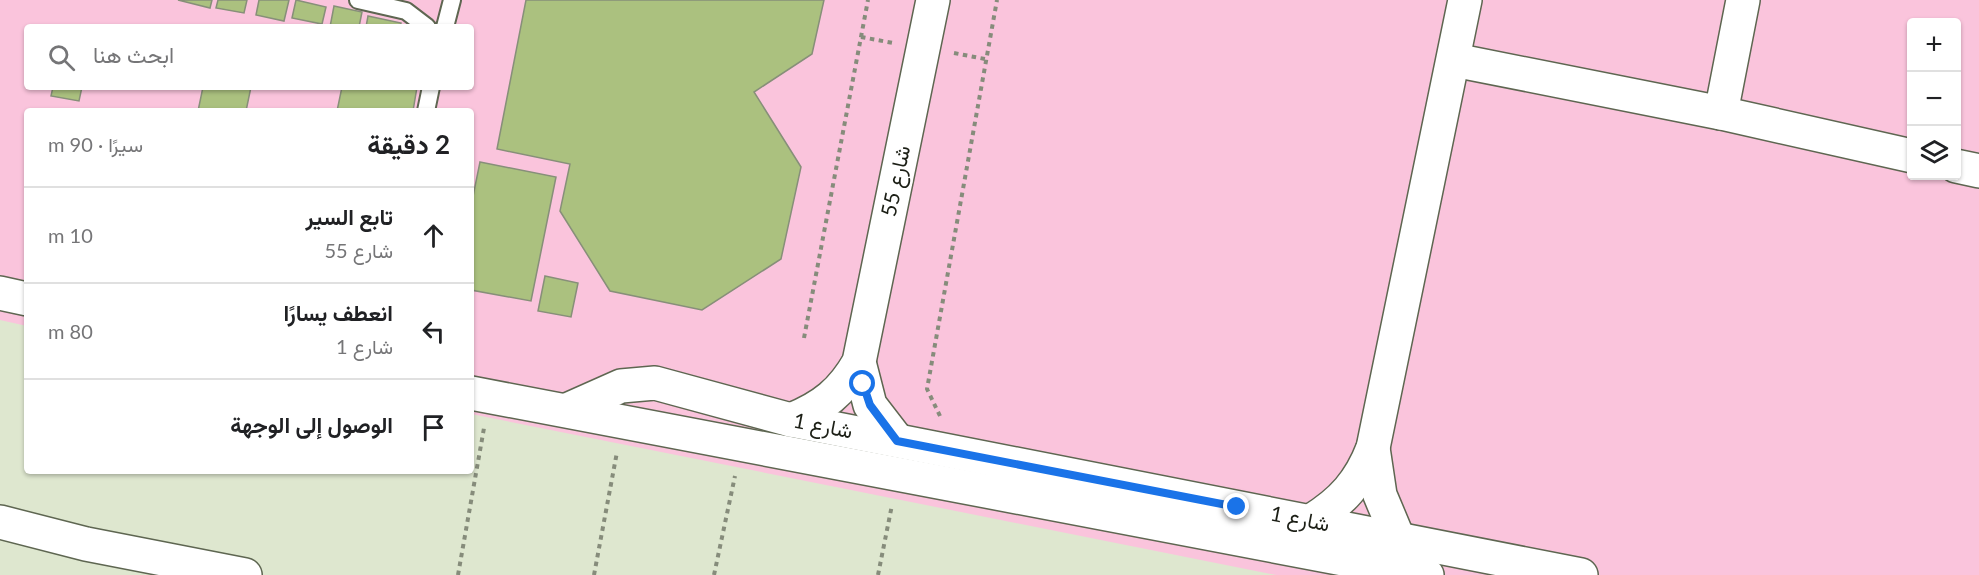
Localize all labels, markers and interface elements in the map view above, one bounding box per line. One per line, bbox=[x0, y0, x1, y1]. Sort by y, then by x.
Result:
map controls bbox=[1907, 18, 1961, 180]
button: + bbox=[1907, 18, 1961, 72]
search box bbox=[24, 24, 474, 90]
icon: search bbox=[45, 41, 78, 74]
text: ابحث هنا bbox=[93, 41, 174, 68]
button: − bbox=[1907, 72, 1961, 126]
button: layers bbox=[1907, 126, 1961, 180]
text: 2 دقيقة bbox=[367, 128, 450, 160]
text: سيرًا · 90 m bbox=[48, 132, 143, 156]
street label: شارع 55 bbox=[875, 143, 917, 219]
text: تابع السير bbox=[306, 203, 393, 230]
icon: ahead bbox=[417, 219, 450, 252]
text: 10 m bbox=[48, 223, 93, 247]
text: شارع 55 bbox=[324, 238, 393, 262]
text: انعطف يسارًا bbox=[284, 299, 393, 326]
icon: left bbox=[417, 315, 450, 348]
text: 80 m bbox=[48, 319, 93, 343]
text: شارع 1 bbox=[336, 334, 393, 358]
route start bbox=[849, 370, 875, 396]
street label: شارع 1 bbox=[791, 407, 855, 445]
text: الوصول إلى الوجهة bbox=[230, 411, 393, 438]
icon: arrive bbox=[417, 411, 450, 444]
route end bbox=[1223, 493, 1249, 519]
street label: شارع 1 bbox=[1268, 500, 1332, 538]

